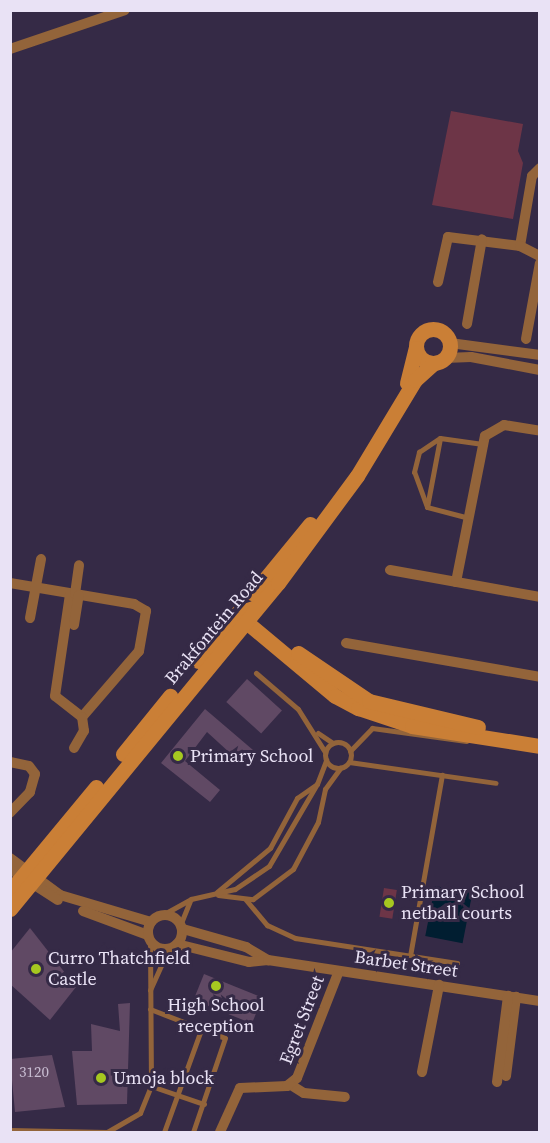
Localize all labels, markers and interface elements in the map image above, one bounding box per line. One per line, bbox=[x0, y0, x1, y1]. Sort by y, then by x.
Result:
street label: Brakfontein Road bbox=[160, 567, 268, 689]
place label: Primary School bbox=[190, 745, 313, 767]
marker: Primary School bbox=[171, 749, 185, 763]
place label: Primary School netball courts bbox=[401, 882, 524, 924]
marker: Primary School netball courts bbox=[382, 896, 396, 910]
street label: Barbet Street bbox=[353, 946, 459, 982]
place label: Curro Thatchfield Castle bbox=[48, 948, 190, 990]
marker: Curro Thatchfield Castle bbox=[29, 962, 43, 976]
street label: Egret Street bbox=[275, 973, 329, 1067]
marker: High School reception bbox=[209, 979, 223, 993]
place label: High School reception bbox=[167, 995, 265, 1038]
house number: 3120 bbox=[19, 1063, 49, 1081]
place label: Umoja block bbox=[113, 1067, 214, 1089]
marker: Umoja block bbox=[94, 1071, 108, 1085]

